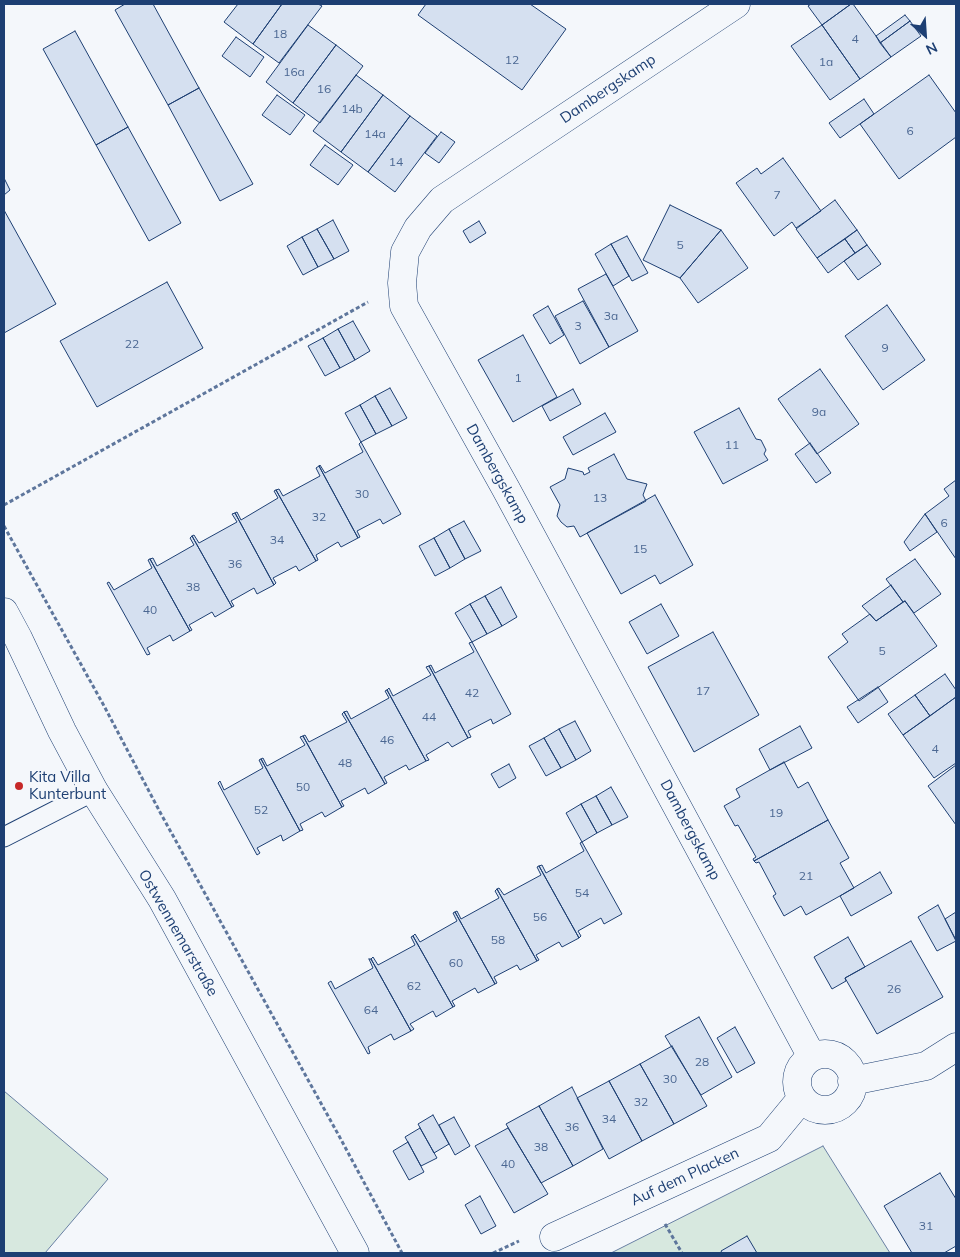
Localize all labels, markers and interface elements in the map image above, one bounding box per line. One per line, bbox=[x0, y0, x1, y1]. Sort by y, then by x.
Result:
north arrow bbox=[900, 10, 950, 60]
house number: 18 bbox=[273, 27, 287, 41]
house number: 4 bbox=[851, 32, 859, 46]
text: N bbox=[923, 38, 940, 59]
street label: Dambergskamp bbox=[557, 50, 659, 128]
house number: 12 bbox=[505, 53, 519, 67]
house number: 1a bbox=[819, 55, 833, 69]
house number: 16a bbox=[283, 65, 305, 79]
house number: 16 bbox=[317, 82, 331, 96]
house number: 14b bbox=[341, 102, 363, 116]
house number: 6 bbox=[906, 124, 914, 138]
house number: 14a bbox=[364, 127, 386, 141]
house number: 14 bbox=[389, 155, 403, 169]
house number: 7 bbox=[773, 188, 781, 202]
house number: 5 bbox=[676, 238, 684, 252]
house number: 3a bbox=[604, 309, 618, 323]
house number: 3 bbox=[574, 319, 582, 333]
house number: 22 bbox=[125, 337, 139, 351]
house number: 9 bbox=[881, 341, 889, 355]
house number: 1 bbox=[514, 371, 522, 385]
house number: 9a bbox=[812, 405, 826, 419]
street label: Dambergskamp bbox=[462, 421, 532, 527]
house number: 11 bbox=[725, 438, 739, 452]
house number: 30 bbox=[355, 487, 369, 501]
house number: 13 bbox=[593, 491, 607, 505]
house number: 32 bbox=[312, 510, 326, 524]
house number: 6 bbox=[940, 516, 948, 530]
house number: 34 bbox=[270, 533, 284, 547]
house number: 15 bbox=[633, 542, 647, 556]
house number: 36 bbox=[228, 557, 242, 571]
house number: 38 bbox=[186, 580, 200, 594]
house number: 40 bbox=[143, 603, 157, 617]
house number: 5 bbox=[878, 644, 886, 658]
house number: 17 bbox=[696, 684, 710, 698]
house number: 42 bbox=[465, 686, 479, 700]
house number: 44 bbox=[422, 710, 436, 724]
house number: 46 bbox=[380, 733, 394, 747]
house number: 4 bbox=[931, 742, 939, 756]
house number: 48 bbox=[338, 756, 352, 770]
place label: Kita Villa Kunterbunt bbox=[29, 768, 106, 803]
street label: Dambergskamp bbox=[656, 777, 724, 883]
marker: Kita Villa Kunterbunt bbox=[13, 780, 25, 792]
house number: 50 bbox=[296, 780, 310, 794]
house number: 52 bbox=[254, 803, 268, 817]
house number: 19 bbox=[769, 806, 783, 820]
street label: Ostwennemarstraße bbox=[134, 866, 222, 1000]
house number: 21 bbox=[799, 869, 813, 883]
house number: 54 bbox=[575, 886, 589, 900]
house number: 56 bbox=[533, 910, 547, 924]
house number: 58 bbox=[491, 933, 505, 947]
house number: 60 bbox=[449, 956, 463, 970]
house number: 62 bbox=[407, 979, 421, 993]
house number: 26 bbox=[887, 982, 901, 996]
house number: 64 bbox=[364, 1003, 378, 1017]
house number: 28 bbox=[695, 1055, 709, 1069]
house number: 30 bbox=[663, 1072, 677, 1086]
house number: 32 bbox=[634, 1095, 648, 1109]
house number: 34 bbox=[602, 1112, 616, 1126]
house number: 36 bbox=[565, 1120, 579, 1134]
house number: 38 bbox=[534, 1140, 548, 1154]
street label: Auf dem Placken bbox=[628, 1144, 742, 1210]
house number: 40 bbox=[501, 1157, 515, 1171]
house number: 31 bbox=[919, 1219, 933, 1233]

